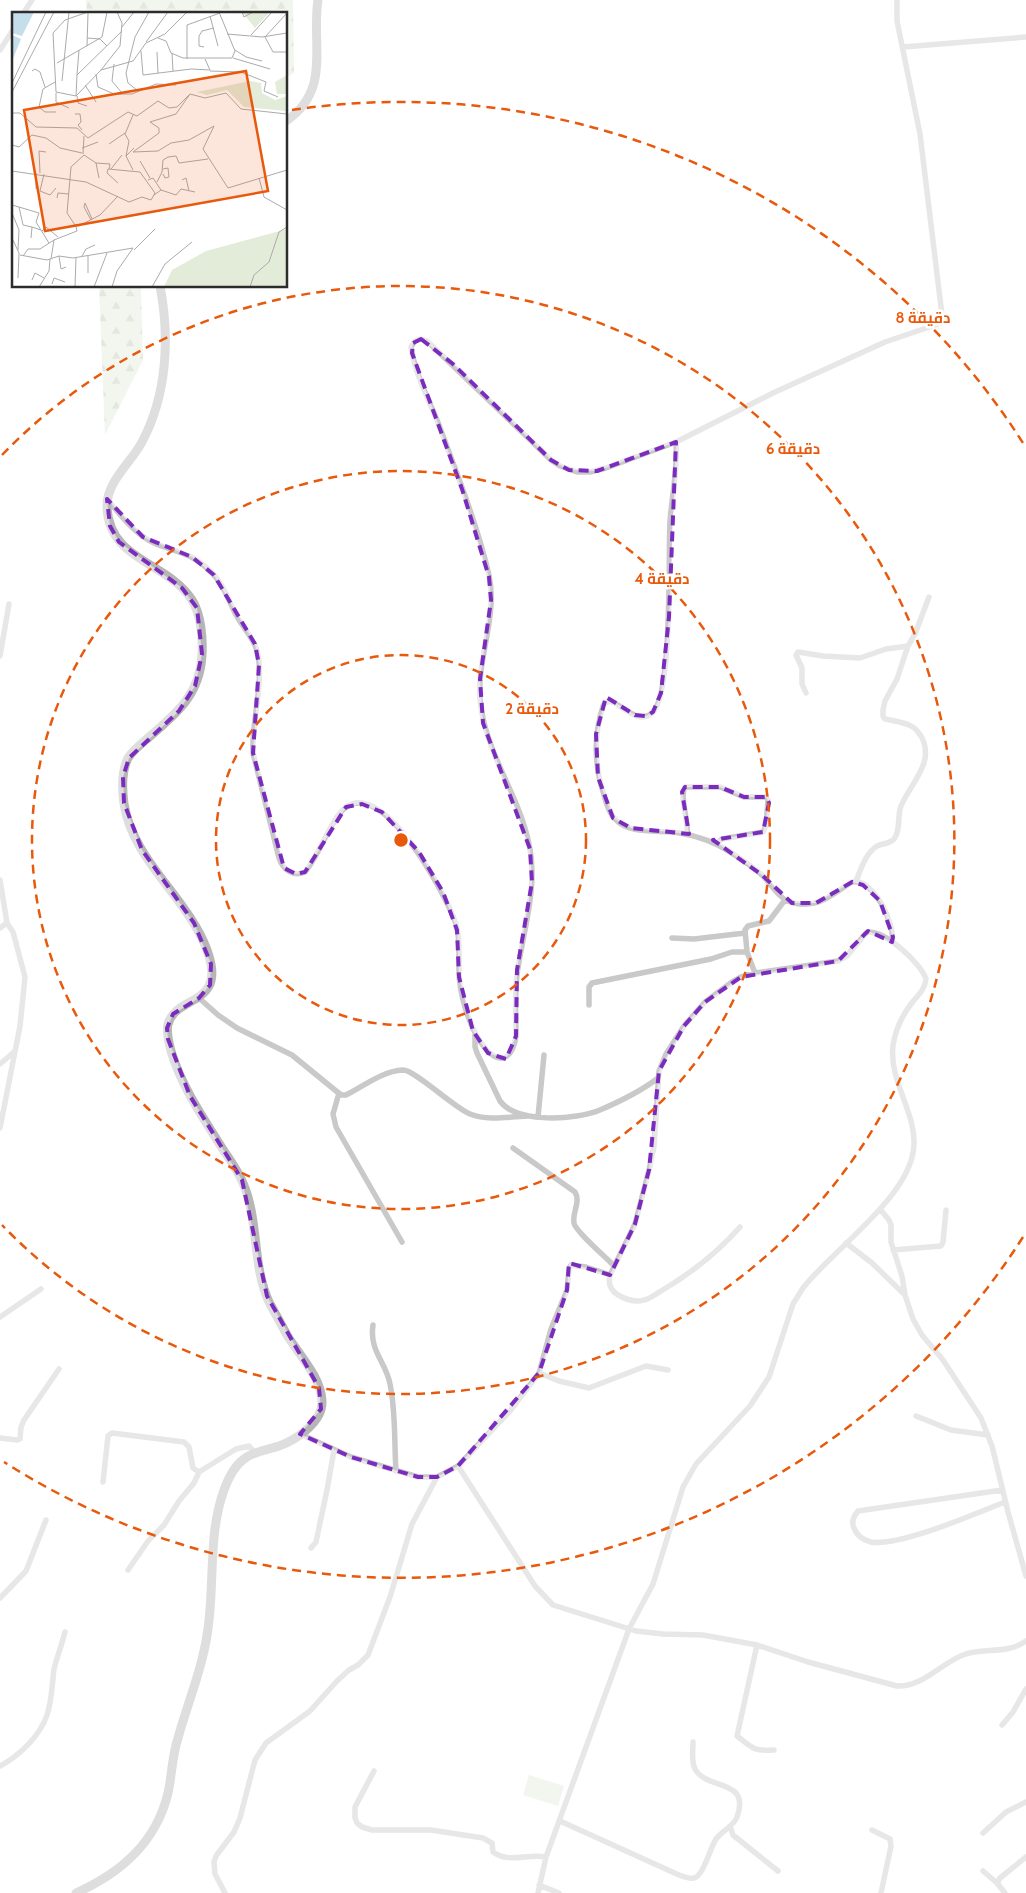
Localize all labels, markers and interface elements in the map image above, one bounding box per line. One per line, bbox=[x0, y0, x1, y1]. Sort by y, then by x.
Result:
inset map bbox=[12, 12, 288, 288]
text: 8 دقيقة bbox=[896, 309, 950, 327]
text: 6 دقيقة bbox=[766, 440, 820, 458]
text: 4 دقيقة bbox=[634, 570, 690, 588]
text: 2 دقيقة bbox=[505, 700, 559, 718]
centre of rings bbox=[392, 831, 410, 849]

